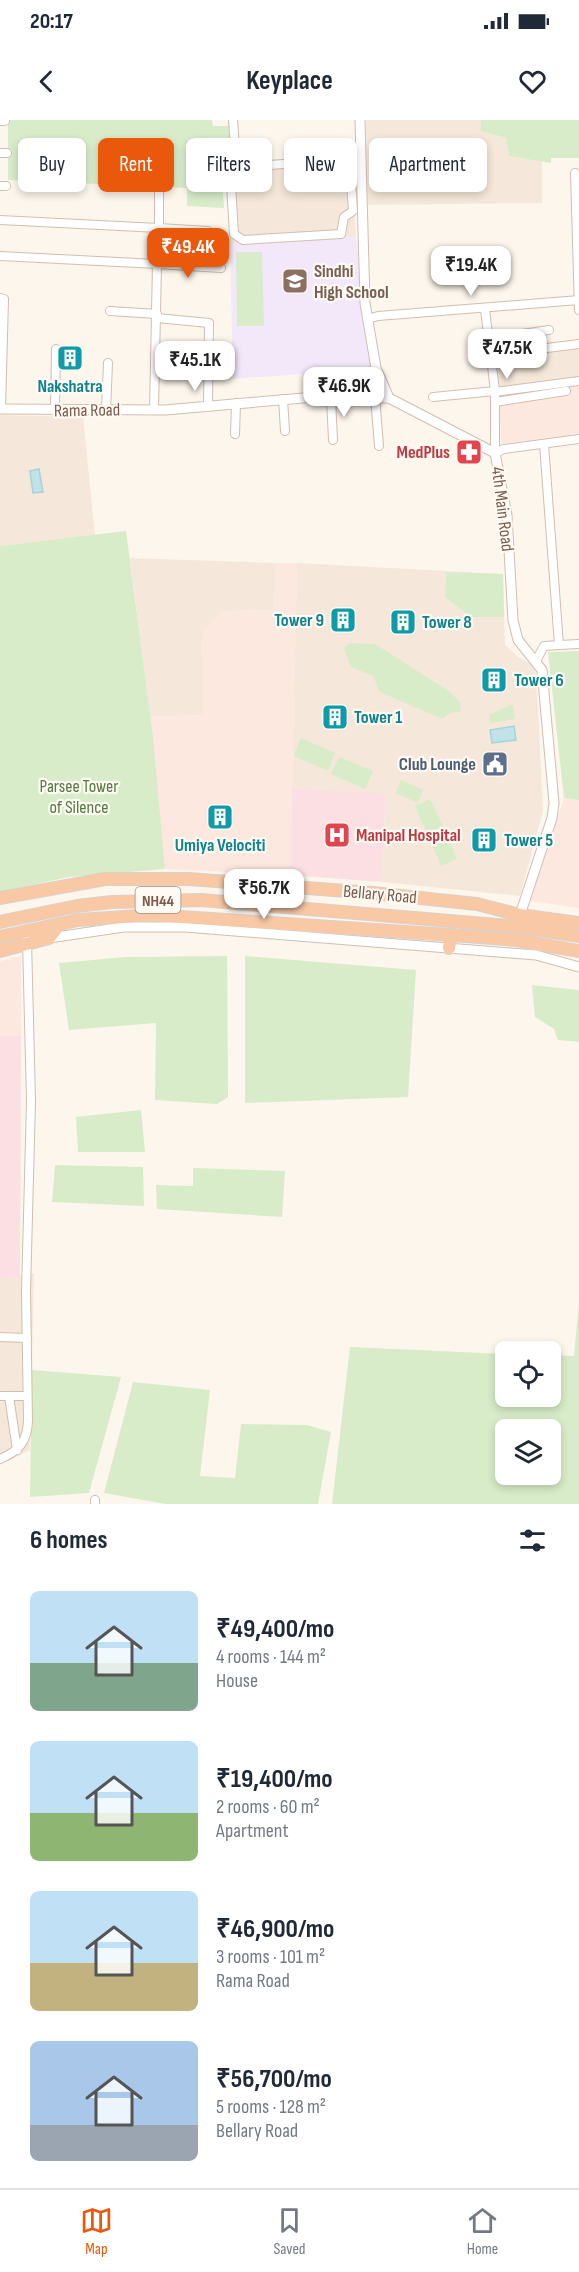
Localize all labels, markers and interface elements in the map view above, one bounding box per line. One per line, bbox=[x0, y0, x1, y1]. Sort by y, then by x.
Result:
text: 20:17 bbox=[30, 8, 73, 35]
icon: back bbox=[30, 65, 63, 98]
text: Keyplace bbox=[246, 65, 333, 97]
icon: heart bbox=[516, 65, 549, 98]
chip: Buy bbox=[18, 138, 86, 192]
chip: Rent bbox=[98, 138, 174, 192]
chip: Filters bbox=[186, 138, 272, 192]
chip: New bbox=[284, 138, 357, 192]
chip: Apartment bbox=[369, 138, 487, 192]
pin: ₹49.4K bbox=[139, 228, 237, 279]
text: ₹49.4K bbox=[161, 235, 215, 259]
pin: ₹19.4K bbox=[422, 246, 520, 297]
text: ₹19.4K bbox=[445, 253, 497, 277]
place label: Sindhi High School bbox=[314, 261, 389, 303]
school or university icon: Sindhi High School bbox=[280, 266, 310, 296]
pin: ₹47.5K bbox=[458, 329, 556, 380]
text: ₹47.5K bbox=[482, 336, 532, 360]
pin: ₹45.1K bbox=[146, 341, 244, 392]
building icon: Nakshatra bbox=[55, 343, 85, 373]
text: ₹45.1K bbox=[169, 348, 221, 372]
pin: ₹46.9K bbox=[295, 367, 393, 418]
text: ₹46.9K bbox=[317, 374, 371, 398]
place label: Nakshatra bbox=[37, 376, 103, 397]
street label: Rama Road bbox=[54, 399, 120, 422]
pharmacy icon: MedPlus bbox=[454, 437, 484, 467]
place label: MedPlus bbox=[397, 442, 450, 463]
street label: 4th Main Road bbox=[487, 466, 518, 553]
building icon: Tower 9 bbox=[328, 605, 358, 635]
building icon: Tower 8 bbox=[388, 607, 418, 637]
place label: Tower 9 bbox=[274, 610, 324, 631]
place label: Tower 8 bbox=[422, 612, 472, 633]
building icon: Tower 6 bbox=[479, 665, 509, 695]
place label: Tower 6 bbox=[514, 670, 564, 691]
building icon: Tower 1 bbox=[320, 702, 350, 732]
place label: Tower 1 bbox=[354, 707, 402, 728]
public building icon: Club Lounge bbox=[480, 749, 510, 779]
place label: Club Lounge bbox=[399, 754, 476, 775]
park label: Parsee Tower of Silence bbox=[40, 776, 118, 818]
building icon: Umiya Velociti bbox=[205, 802, 235, 832]
hospital icon: Manipal Hospital bbox=[322, 820, 352, 850]
place label: Manipal Hospital bbox=[356, 825, 461, 846]
building icon: Tower 5 bbox=[469, 825, 499, 855]
place label: Tower 5 bbox=[504, 830, 553, 851]
place label: Umiya Velociti bbox=[175, 835, 265, 856]
pin: ₹56.7K bbox=[215, 869, 313, 920]
text: ₹56.7K bbox=[238, 876, 290, 900]
street label: Bellary Road bbox=[342, 881, 418, 908]
road number: NH44 bbox=[136, 887, 180, 913]
map controls bbox=[495, 1341, 561, 1485]
button: locate bbox=[495, 1341, 561, 1407]
button: layers bbox=[495, 1419, 561, 1485]
icon: filters bbox=[516, 1524, 549, 1557]
text: 6 homes bbox=[30, 1525, 108, 1556]
text: ₹49,400/mo bbox=[216, 1614, 334, 1645]
icon: home bbox=[78, 1615, 150, 1687]
text: 4 rooms · 144 m² bbox=[216, 1645, 326, 1669]
text: House bbox=[216, 1669, 258, 1693]
text: ₹19,400/mo bbox=[216, 1764, 333, 1795]
icon: home bbox=[78, 1765, 150, 1837]
text: 2 rooms · 60 m² bbox=[216, 1795, 320, 1819]
text: Apartment bbox=[216, 1819, 289, 1843]
text: ₹46,900/mo bbox=[216, 1914, 334, 1945]
icon: home bbox=[78, 1915, 150, 1987]
text: 3 rooms · 101 m² bbox=[216, 1945, 325, 1969]
text: Rama Road bbox=[216, 1969, 290, 1993]
text: ₹56,700/mo bbox=[216, 2064, 332, 2095]
icon: home bbox=[78, 2065, 150, 2137]
text: 5 rooms · 128 m² bbox=[216, 2095, 326, 2119]
text: Bellary Road bbox=[216, 2119, 298, 2143]
tab: Map bbox=[80, 2204, 113, 2259]
tab: Saved bbox=[273, 2204, 306, 2259]
tab: Home bbox=[466, 2204, 499, 2259]

